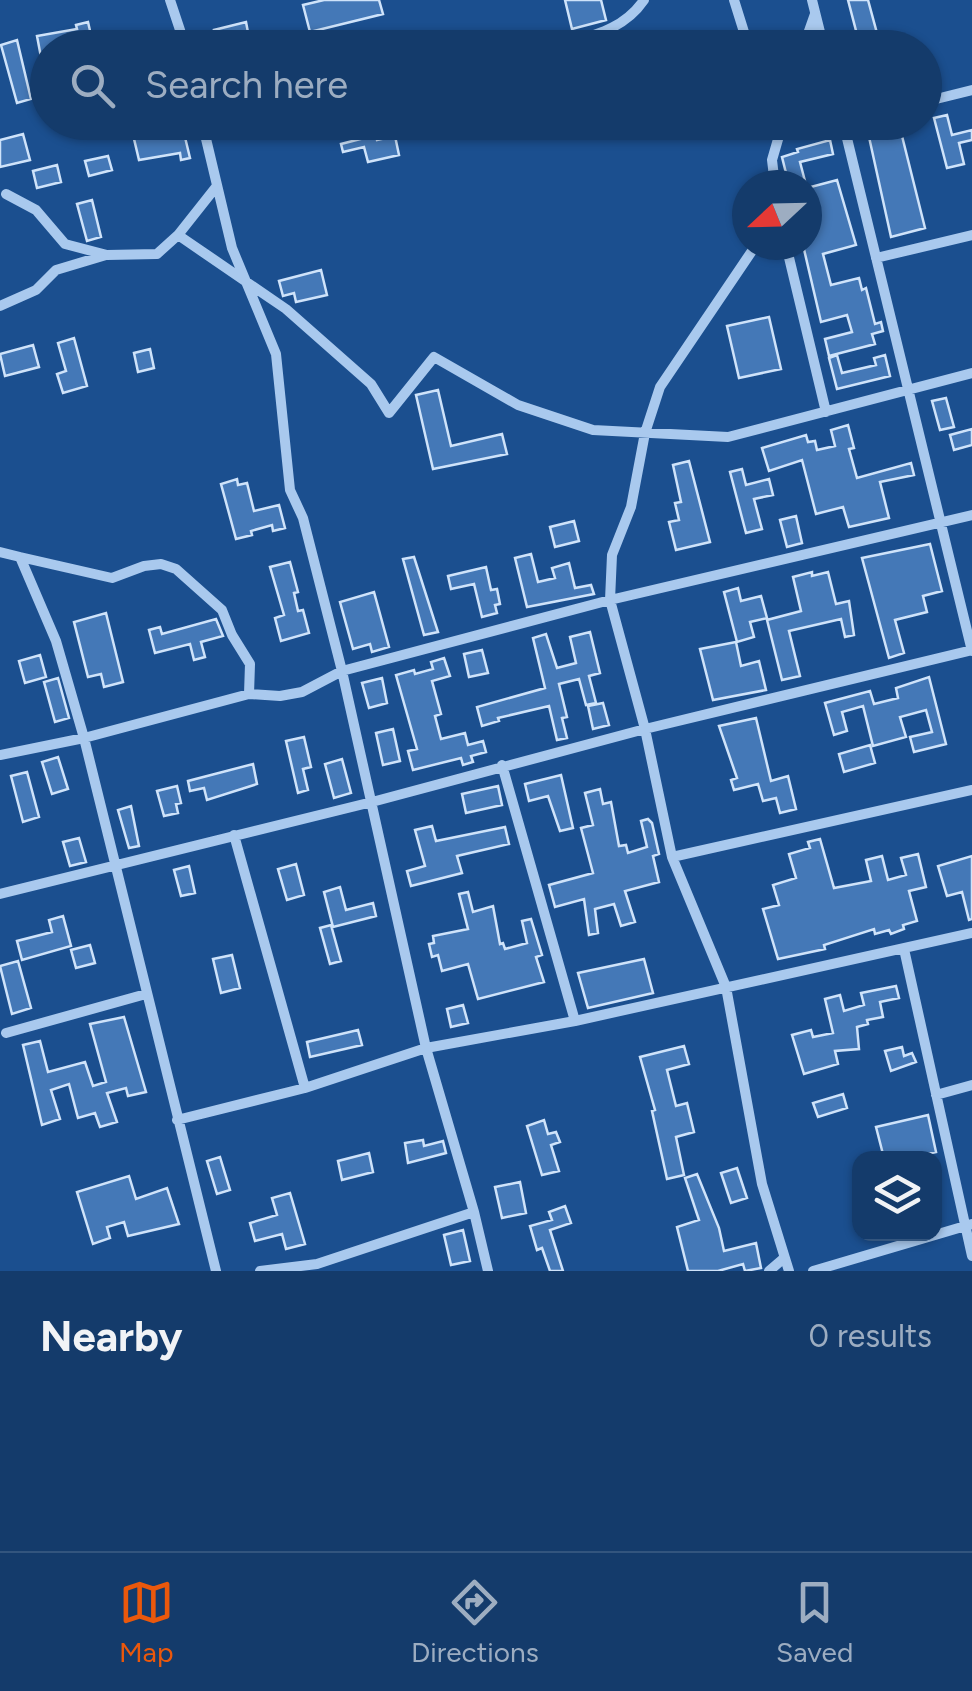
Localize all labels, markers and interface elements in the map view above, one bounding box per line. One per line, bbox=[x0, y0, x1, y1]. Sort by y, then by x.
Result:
search box bbox=[30, 30, 942, 140]
icon: search bbox=[65, 58, 120, 113]
text: Search here bbox=[145, 62, 348, 108]
north arrow bbox=[732, 170, 822, 260]
map controls bbox=[852, 1151, 942, 1241]
button: layers bbox=[852, 1151, 942, 1241]
text: Nearby bbox=[40, 1311, 182, 1362]
text: 0 results bbox=[808, 1317, 932, 1355]
tab: Map bbox=[119, 1575, 174, 1669]
tab: Directions bbox=[411, 1575, 539, 1669]
tab: Saved bbox=[776, 1575, 853, 1669]

